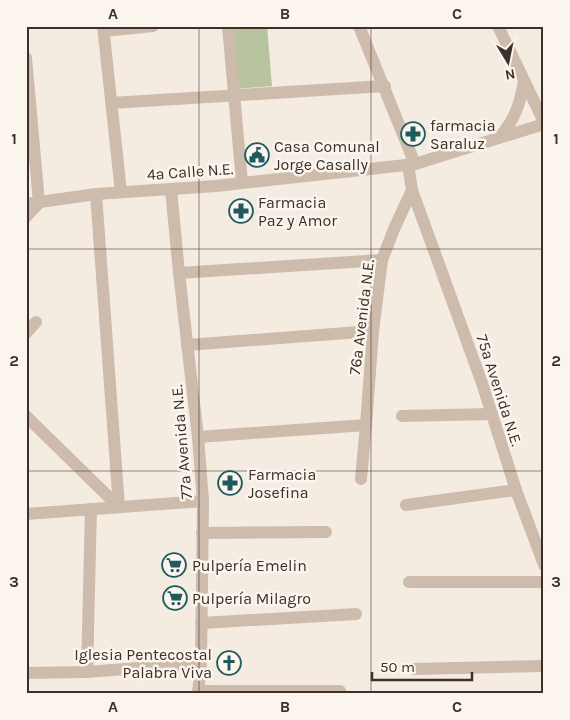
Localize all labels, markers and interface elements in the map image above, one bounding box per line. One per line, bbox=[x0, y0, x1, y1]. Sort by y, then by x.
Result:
text: A bbox=[108, 4, 118, 23]
text: B bbox=[280, 4, 290, 23]
text: C bbox=[452, 4, 462, 23]
north arrow bbox=[482, 38, 532, 88]
text: N bbox=[504, 65, 517, 84]
place label: farmacia Saraluz bbox=[430, 116, 496, 153]
pharmacy icon: farmacia Saraluz bbox=[400, 121, 426, 147]
text: 1 bbox=[11, 129, 17, 148]
text: 1 bbox=[553, 129, 559, 148]
place label: Casa Comunal Jorge Casally bbox=[274, 137, 380, 174]
public building icon: Casa Comunal Jorge Casally bbox=[244, 142, 270, 168]
street label: 4a Calle N.E. bbox=[146, 159, 234, 184]
place label: Farmacia Paz y Amor bbox=[258, 193, 337, 230]
pharmacy icon: Farmacia Paz y Amor bbox=[228, 198, 254, 224]
street label: 76a Avenida N.E. bbox=[345, 258, 378, 376]
street label: 75a Avenida N.E. bbox=[473, 332, 527, 449]
text: 2 bbox=[9, 351, 19, 370]
text: 2 bbox=[551, 351, 561, 370]
street label: 77a Avenida N.E. bbox=[167, 384, 196, 500]
place label: Farmacia Josefina bbox=[248, 465, 316, 502]
pharmacy icon: Farmacia Josefina bbox=[217, 470, 243, 496]
supermarket icon: Pulpería Emelin bbox=[161, 552, 187, 578]
place label: Pulpería Emelin bbox=[192, 556, 307, 575]
text: 3 bbox=[9, 572, 19, 591]
text: 3 bbox=[551, 572, 561, 591]
supermarket icon: Pulpería Milagro bbox=[162, 585, 188, 611]
place label: Pulpería Milagro bbox=[192, 589, 311, 608]
place label: Iglesia Pentecostal Palabra Viva bbox=[74, 645, 212, 682]
church icon: Iglesia Pentecostal Palabra Viva bbox=[216, 650, 242, 676]
scale bar bbox=[372, 650, 472, 682]
text: 50 m bbox=[380, 658, 415, 676]
text: A bbox=[108, 697, 118, 716]
text: B bbox=[280, 697, 290, 716]
text: C bbox=[452, 697, 462, 716]

